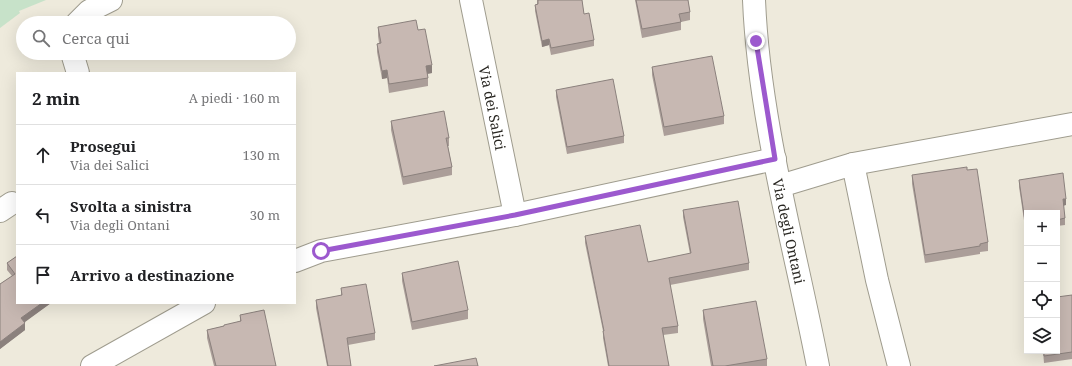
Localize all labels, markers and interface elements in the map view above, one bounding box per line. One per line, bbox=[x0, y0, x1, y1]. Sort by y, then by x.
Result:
search box bbox=[16, 16, 296, 60]
icon: search bbox=[30, 27, 52, 49]
text: Cerca qui bbox=[62, 28, 130, 48]
route end bbox=[747, 32, 765, 50]
street label: Via dei Salici bbox=[475, 64, 511, 152]
text: 2 min bbox=[32, 87, 80, 110]
text: A piedi · 160 m bbox=[189, 89, 280, 107]
text: Prosegui bbox=[70, 136, 136, 156]
icon: ahead bbox=[32, 144, 54, 166]
text: 130 m bbox=[243, 146, 280, 164]
text: Via dei Salici bbox=[70, 156, 149, 174]
street label: Via degli Ontani bbox=[769, 177, 810, 286]
text: Svolta a sinistra bbox=[70, 196, 192, 216]
icon: left bbox=[32, 204, 54, 226]
text: 30 m bbox=[250, 206, 280, 224]
map controls bbox=[1024, 210, 1060, 354]
button: + bbox=[1024, 210, 1060, 246]
text: Via degli Ontani bbox=[70, 216, 170, 234]
route start bbox=[312, 242, 330, 260]
button: − bbox=[1024, 246, 1060, 282]
icon: arrive bbox=[32, 264, 54, 286]
text: Arrivo a destinazione bbox=[70, 265, 234, 285]
button: locate bbox=[1024, 282, 1060, 318]
button: layers bbox=[1024, 318, 1060, 354]

